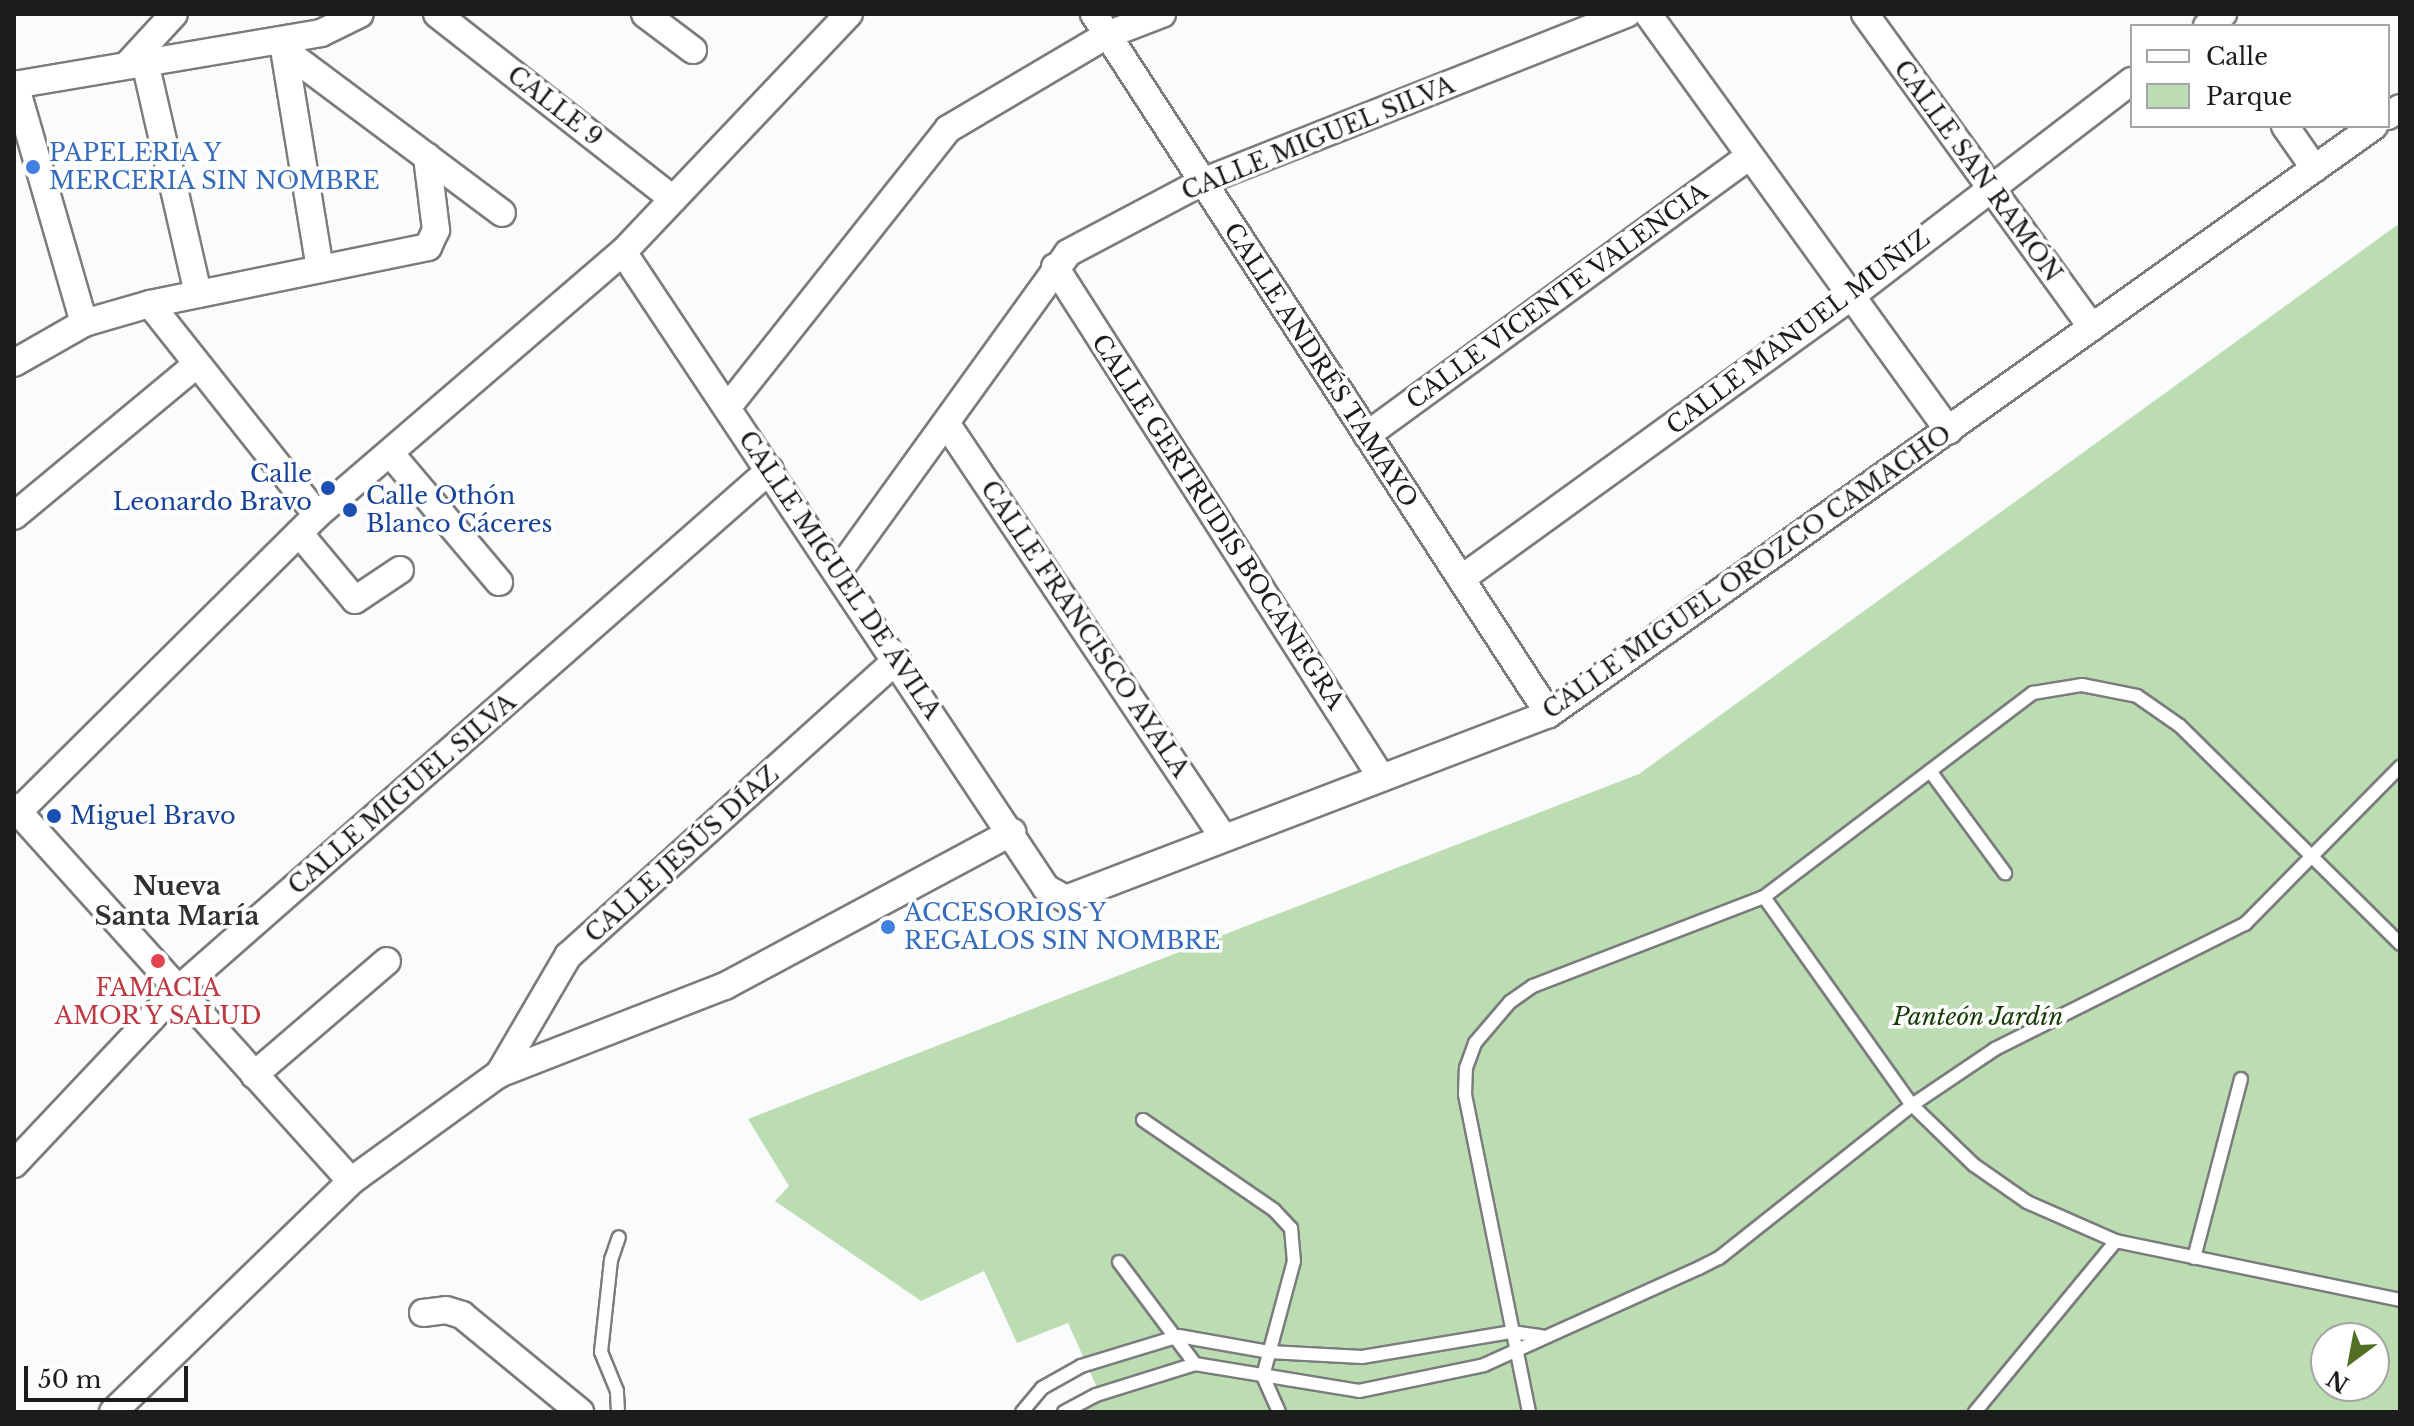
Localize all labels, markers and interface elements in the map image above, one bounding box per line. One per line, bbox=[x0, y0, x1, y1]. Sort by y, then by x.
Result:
legend bbox=[2130, 24, 2390, 128]
text: Calle bbox=[2206, 42, 2268, 71]
street label: CALLE SAN RAMÓN bbox=[1888, 55, 2068, 287]
street label: CALLE 9 bbox=[502, 60, 608, 152]
street label: CALLE MIGUEL SILVA bbox=[1177, 70, 1459, 206]
text: Parque bbox=[2206, 82, 2292, 111]
place label: PAPELERIA Y MERCERIA SIN NOMBRE bbox=[49, 139, 381, 195]
marker: PAPELERIA Y MERCERIA SIN NOMBRE bbox=[24, 158, 42, 176]
street label: CALLE VICENTE VALENCIA bbox=[1400, 177, 1714, 415]
street label: CALLE ANDRÉS TAMAYO bbox=[1218, 217, 1424, 513]
street label: CALLE MANUEL MUÑIZ bbox=[1660, 223, 1936, 441]
street label: CALLE GERTRUDIS BOCANEGRA bbox=[1086, 329, 1350, 715]
street label: CALLE MIGUEL OROZCO CAMACHO bbox=[1537, 419, 1957, 725]
street label: CALLE MIGUEL DE ÁVILA bbox=[732, 425, 948, 725]
place label: Calle Leonardo Bravo bbox=[113, 460, 312, 516]
street label: CALLE FRANCISCO AYALA bbox=[974, 475, 1196, 783]
marker: Calle Leonardo Bravo bbox=[319, 479, 337, 497]
place label: Calle Othón Blanco Cáceres bbox=[366, 482, 552, 538]
marker: Calle Othón Blanco Cáceres bbox=[341, 501, 359, 519]
street label: CALLE MIGUEL SILVA bbox=[282, 687, 522, 901]
street label: CALLE JESÚS DÍAZ bbox=[579, 760, 785, 948]
place label: Miguel Bravo bbox=[70, 802, 236, 830]
marker: Miguel Bravo bbox=[45, 807, 63, 825]
district label: Nueva Santa María bbox=[95, 871, 259, 932]
place label: ACCESORIOS Y REGALOS SIN NOMBRE bbox=[904, 899, 1220, 955]
marker: ACCESORIOS Y REGALOS SIN NOMBRE bbox=[879, 918, 897, 936]
marker: FAMACIA AMOR Y SALUD bbox=[149, 952, 167, 970]
place label: FAMACIA AMOR Y SALUD bbox=[53, 974, 263, 1030]
park label: Panteón Jardín bbox=[1892, 1003, 2064, 1031]
north arrow bbox=[2310, 1322, 2390, 1402]
scale bar bbox=[28, 1350, 192, 1400]
text: N bbox=[2322, 1364, 2354, 1398]
text: 50 m bbox=[38, 1365, 101, 1394]

